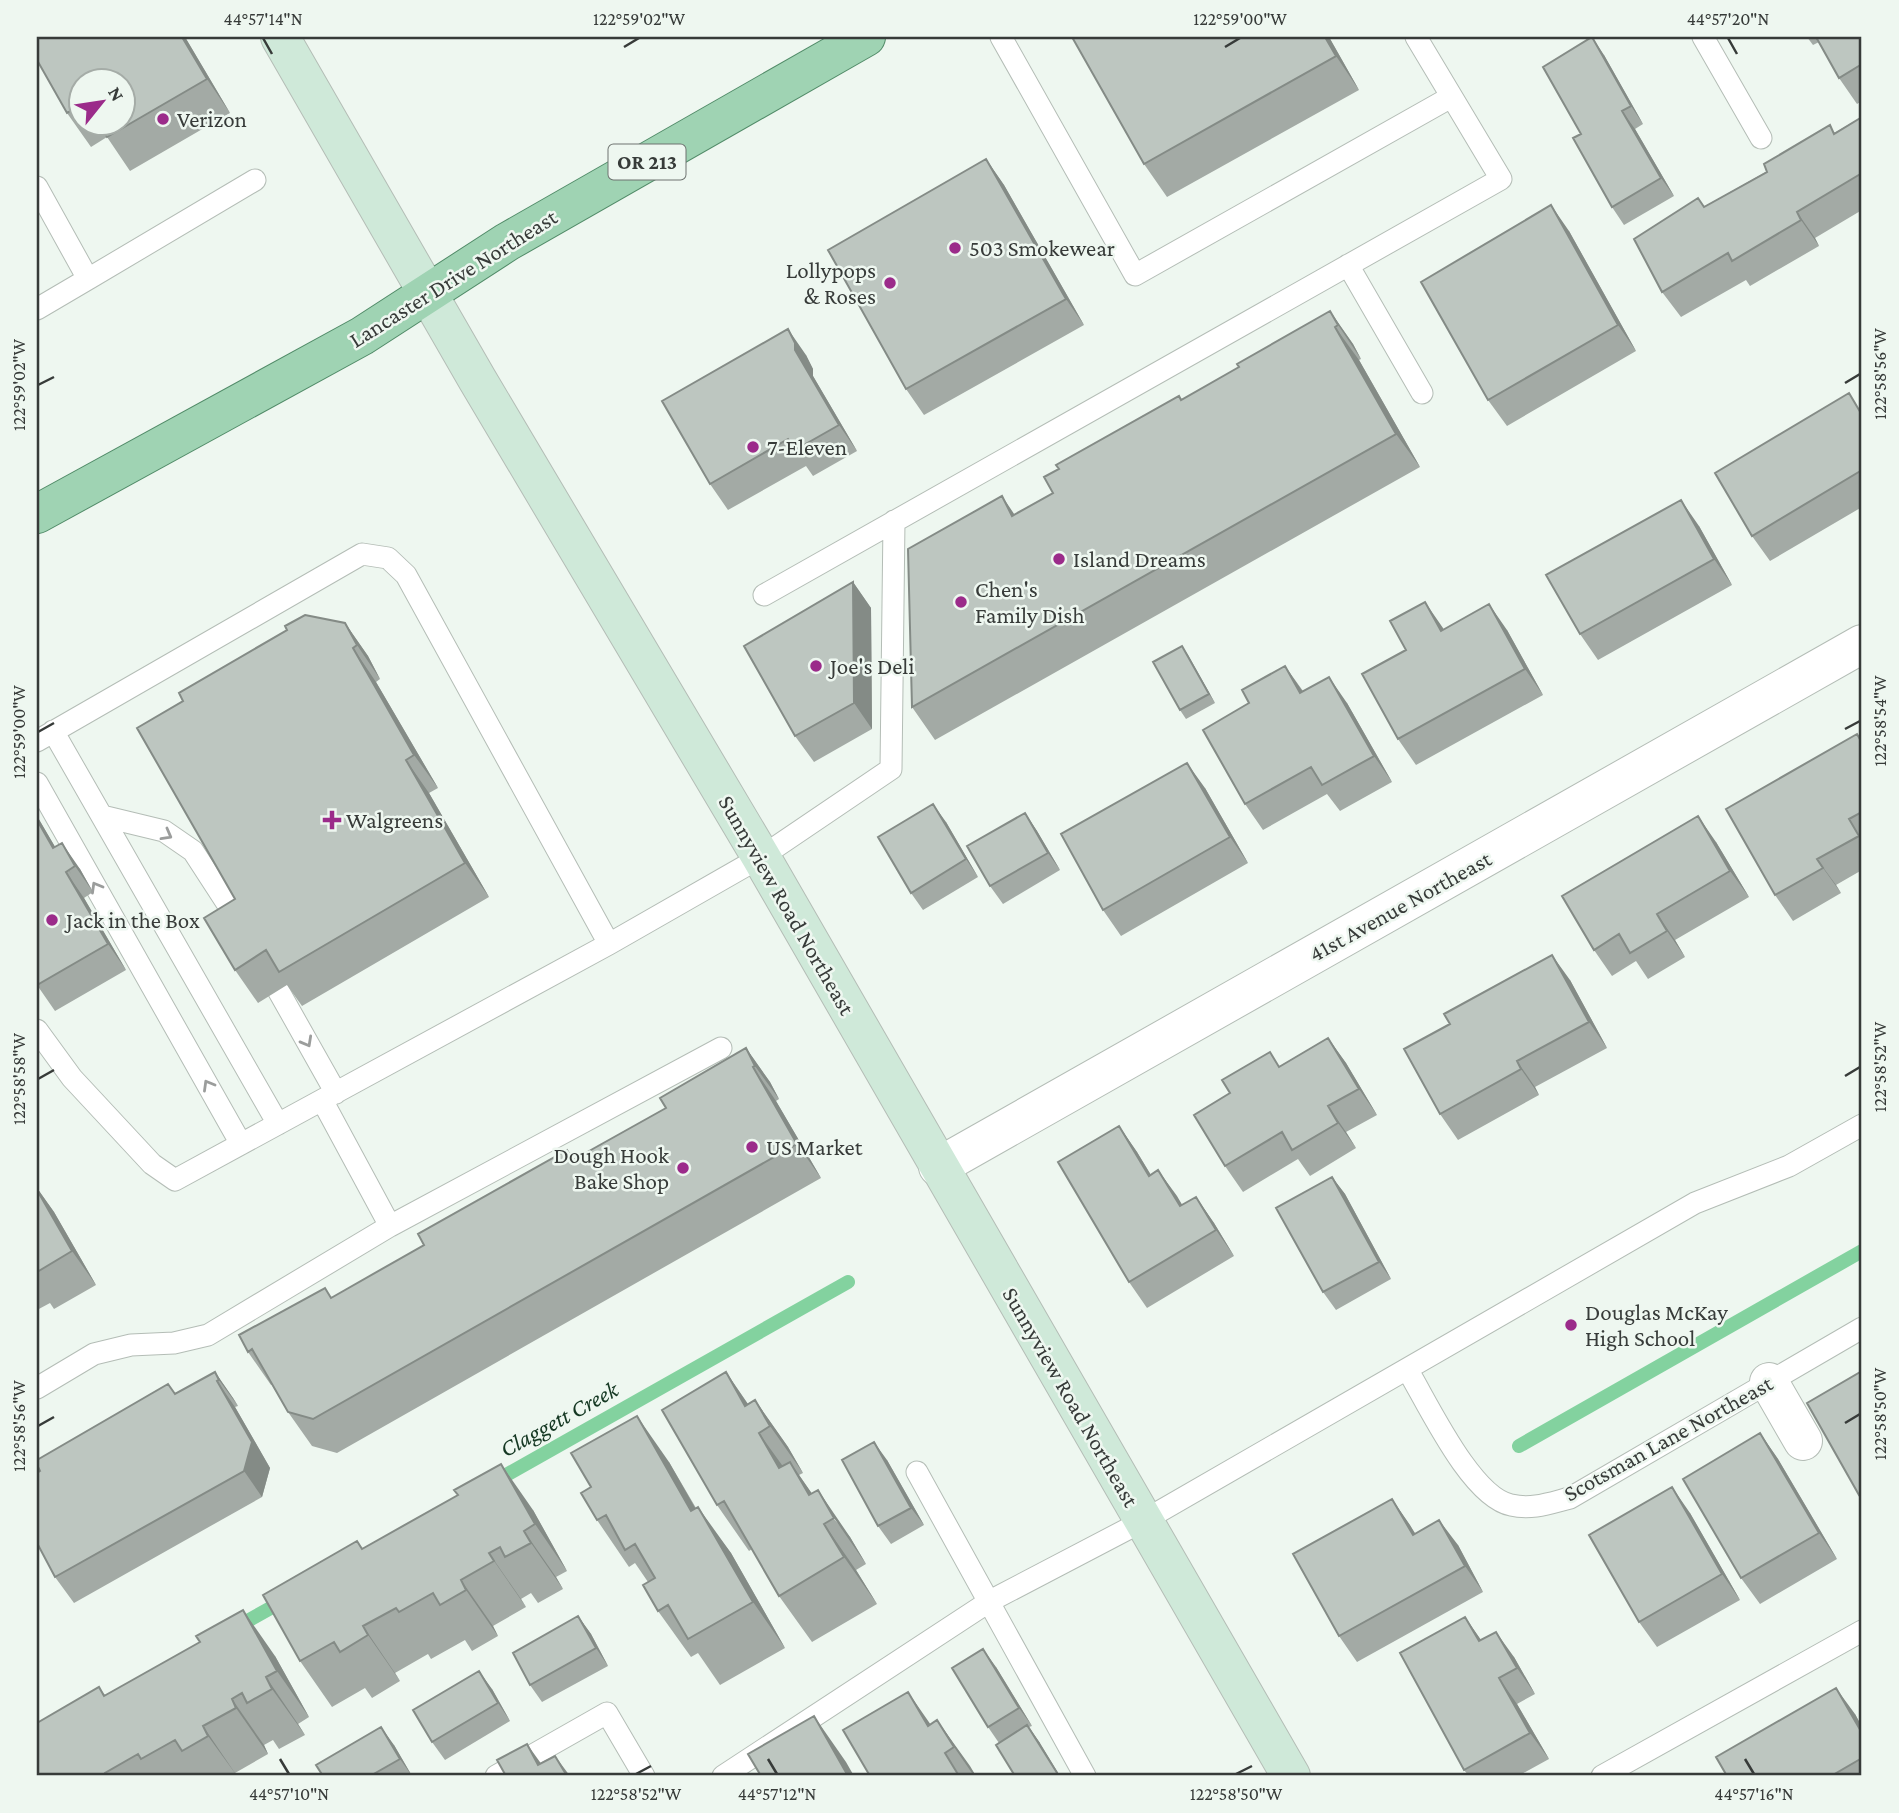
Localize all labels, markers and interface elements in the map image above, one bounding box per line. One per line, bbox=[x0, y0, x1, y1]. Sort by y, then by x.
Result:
text: 44°57'14"N bbox=[223, 9, 303, 29]
text: 122°59'02"W bbox=[593, 9, 685, 29]
text: 122°59'00"W bbox=[1193, 9, 1287, 29]
text: 44°57'20"N bbox=[1687, 9, 1769, 29]
north arrow bbox=[66, 66, 136, 136]
text: N bbox=[104, 83, 129, 105]
place label: Verizon bbox=[177, 106, 247, 132]
marker: Verizon bbox=[155, 111, 171, 127]
road number: OR 213 bbox=[608, 144, 686, 180]
street label: Lancaster Drive Northeast bbox=[344, 203, 562, 353]
place label: 503 Smokewear bbox=[969, 235, 1115, 261]
marker: 503 Smokewear bbox=[947, 240, 963, 256]
place label: Lollypops & Roses bbox=[786, 257, 876, 309]
marker: Lollypops & Roses bbox=[882, 275, 898, 291]
text: 122°58'56"W bbox=[1870, 328, 1890, 420]
text: 122°59'02"W bbox=[9, 339, 29, 431]
place label: 7-Eleven bbox=[767, 434, 847, 460]
marker: 7-Eleven bbox=[745, 439, 761, 455]
place label: Island Dreams bbox=[1073, 546, 1206, 572]
marker: Island Dreams bbox=[1051, 551, 1067, 567]
place label: Chen's Family Dish bbox=[975, 576, 1085, 628]
marker: Chen's Family Dish bbox=[953, 594, 969, 610]
place label: Joe's Deli bbox=[828, 653, 914, 679]
marker: Joe's Deli bbox=[808, 658, 824, 674]
text: 122°58'54"W bbox=[1870, 675, 1890, 767]
text: 122°59'00"W bbox=[9, 685, 29, 779]
street label: Sunnyview Road Northeast bbox=[713, 791, 861, 1020]
place label: Walgreens bbox=[346, 807, 443, 833]
marker: Walgreens bbox=[324, 812, 340, 828]
one-way arrow bbox=[160, 827, 173, 840]
street label: 41st Avenue Northeast bbox=[1304, 845, 1496, 967]
one-way arrow bbox=[91, 881, 104, 894]
place label: Jack in the Box bbox=[64, 907, 200, 933]
marker: Jack in the Box bbox=[44, 912, 60, 928]
text: 122°58'52"W bbox=[1870, 1021, 1890, 1112]
text: 122°58'58"W bbox=[9, 1033, 29, 1125]
one-way arrow bbox=[299, 1034, 312, 1047]
one-way arrow bbox=[203, 1079, 216, 1092]
place label: US Market bbox=[766, 1134, 863, 1160]
marker: US Market bbox=[744, 1139, 760, 1155]
place label: Dough Hook Bake Shop bbox=[553, 1142, 669, 1194]
marker: Dough Hook Bake Shop bbox=[675, 1160, 691, 1176]
street label: Sunnyview Road Northeast bbox=[997, 1283, 1145, 1512]
place label: Douglas McKay High School bbox=[1585, 1299, 1728, 1351]
marker: Douglas McKay High School bbox=[1563, 1317, 1579, 1333]
text: 122°58'50"W bbox=[1870, 1367, 1890, 1460]
street label: Scotsman Lane Northeast bbox=[1559, 1370, 1777, 1506]
water label: Claggett Creek bbox=[495, 1374, 624, 1462]
text: 122°58'56"W bbox=[9, 1380, 29, 1472]
text: 44°57'10"N bbox=[249, 1784, 329, 1804]
text: 122°58'52"W bbox=[591, 1784, 682, 1804]
text: 44°57'12"N bbox=[738, 1784, 817, 1804]
text: 122°58'50"W bbox=[1190, 1784, 1283, 1804]
text: 44°57'16"N bbox=[1714, 1784, 1794, 1804]

